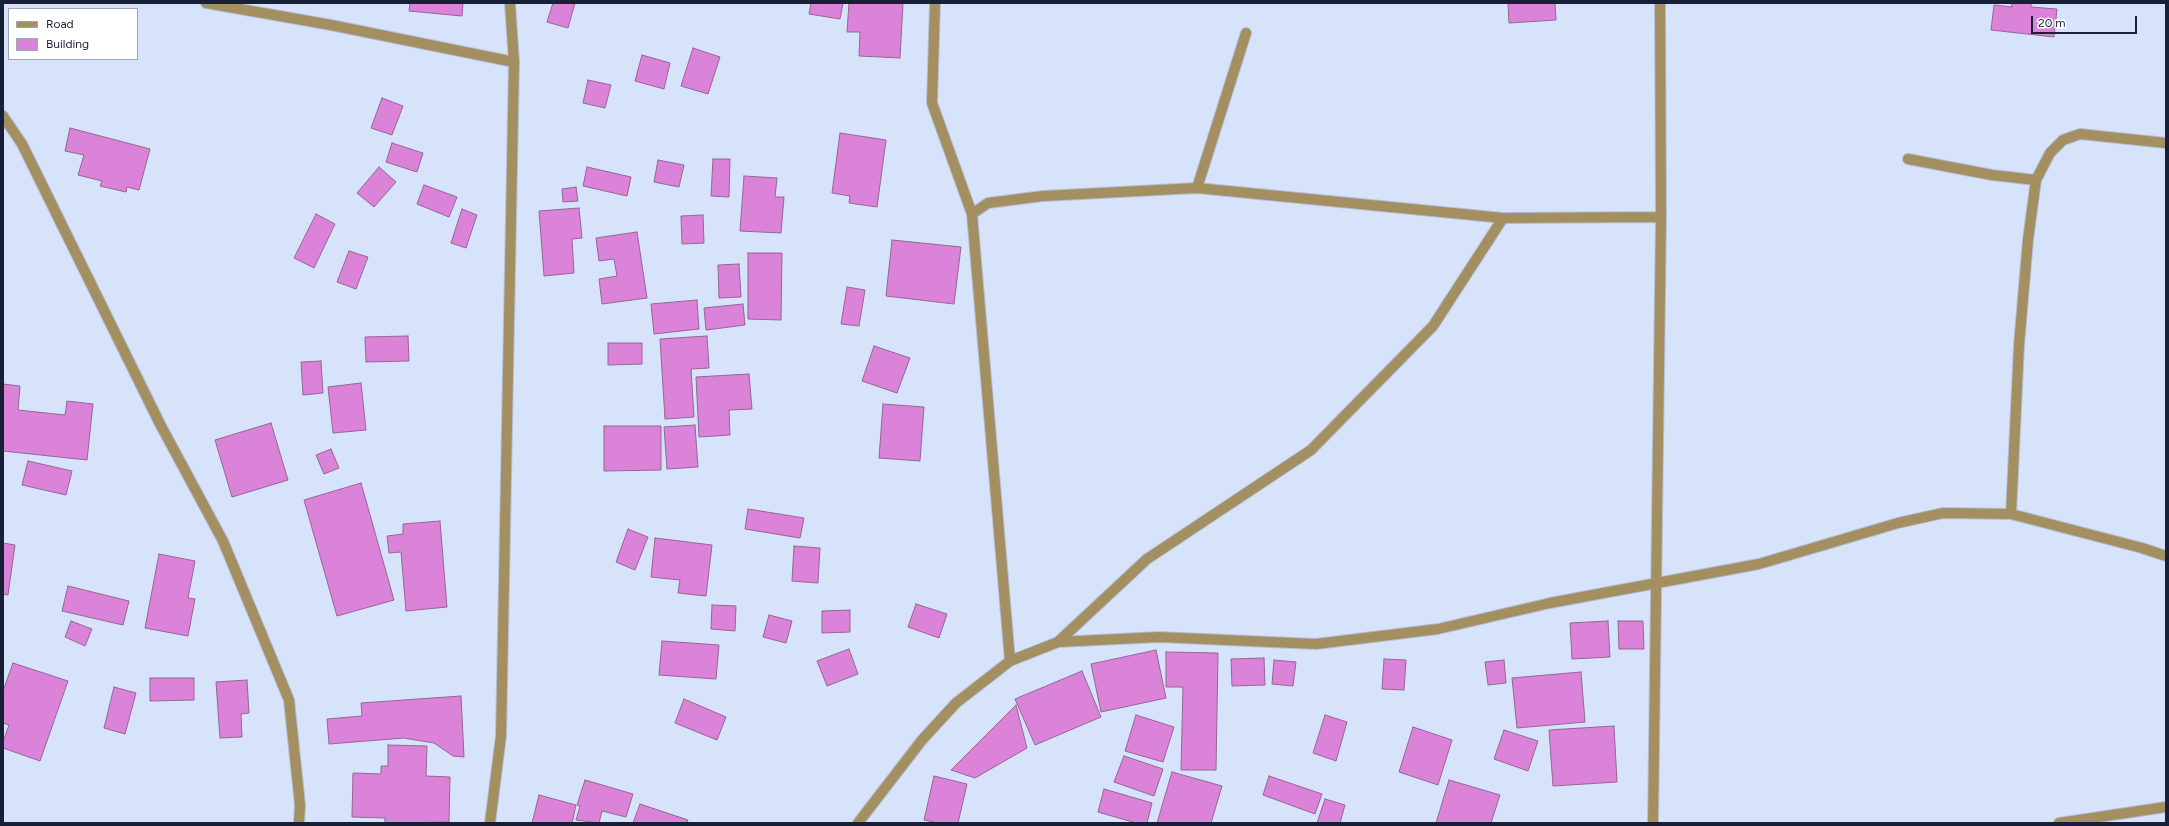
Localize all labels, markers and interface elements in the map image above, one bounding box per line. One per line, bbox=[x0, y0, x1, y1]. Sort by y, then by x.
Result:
legend bbox=[8, 8, 138, 60]
scale bar bbox=[2033, 8, 2139, 34]
text: 20 m bbox=[2038, 16, 2066, 30]
text: Road bbox=[46, 17, 74, 31]
text: Building bbox=[46, 37, 89, 51]

